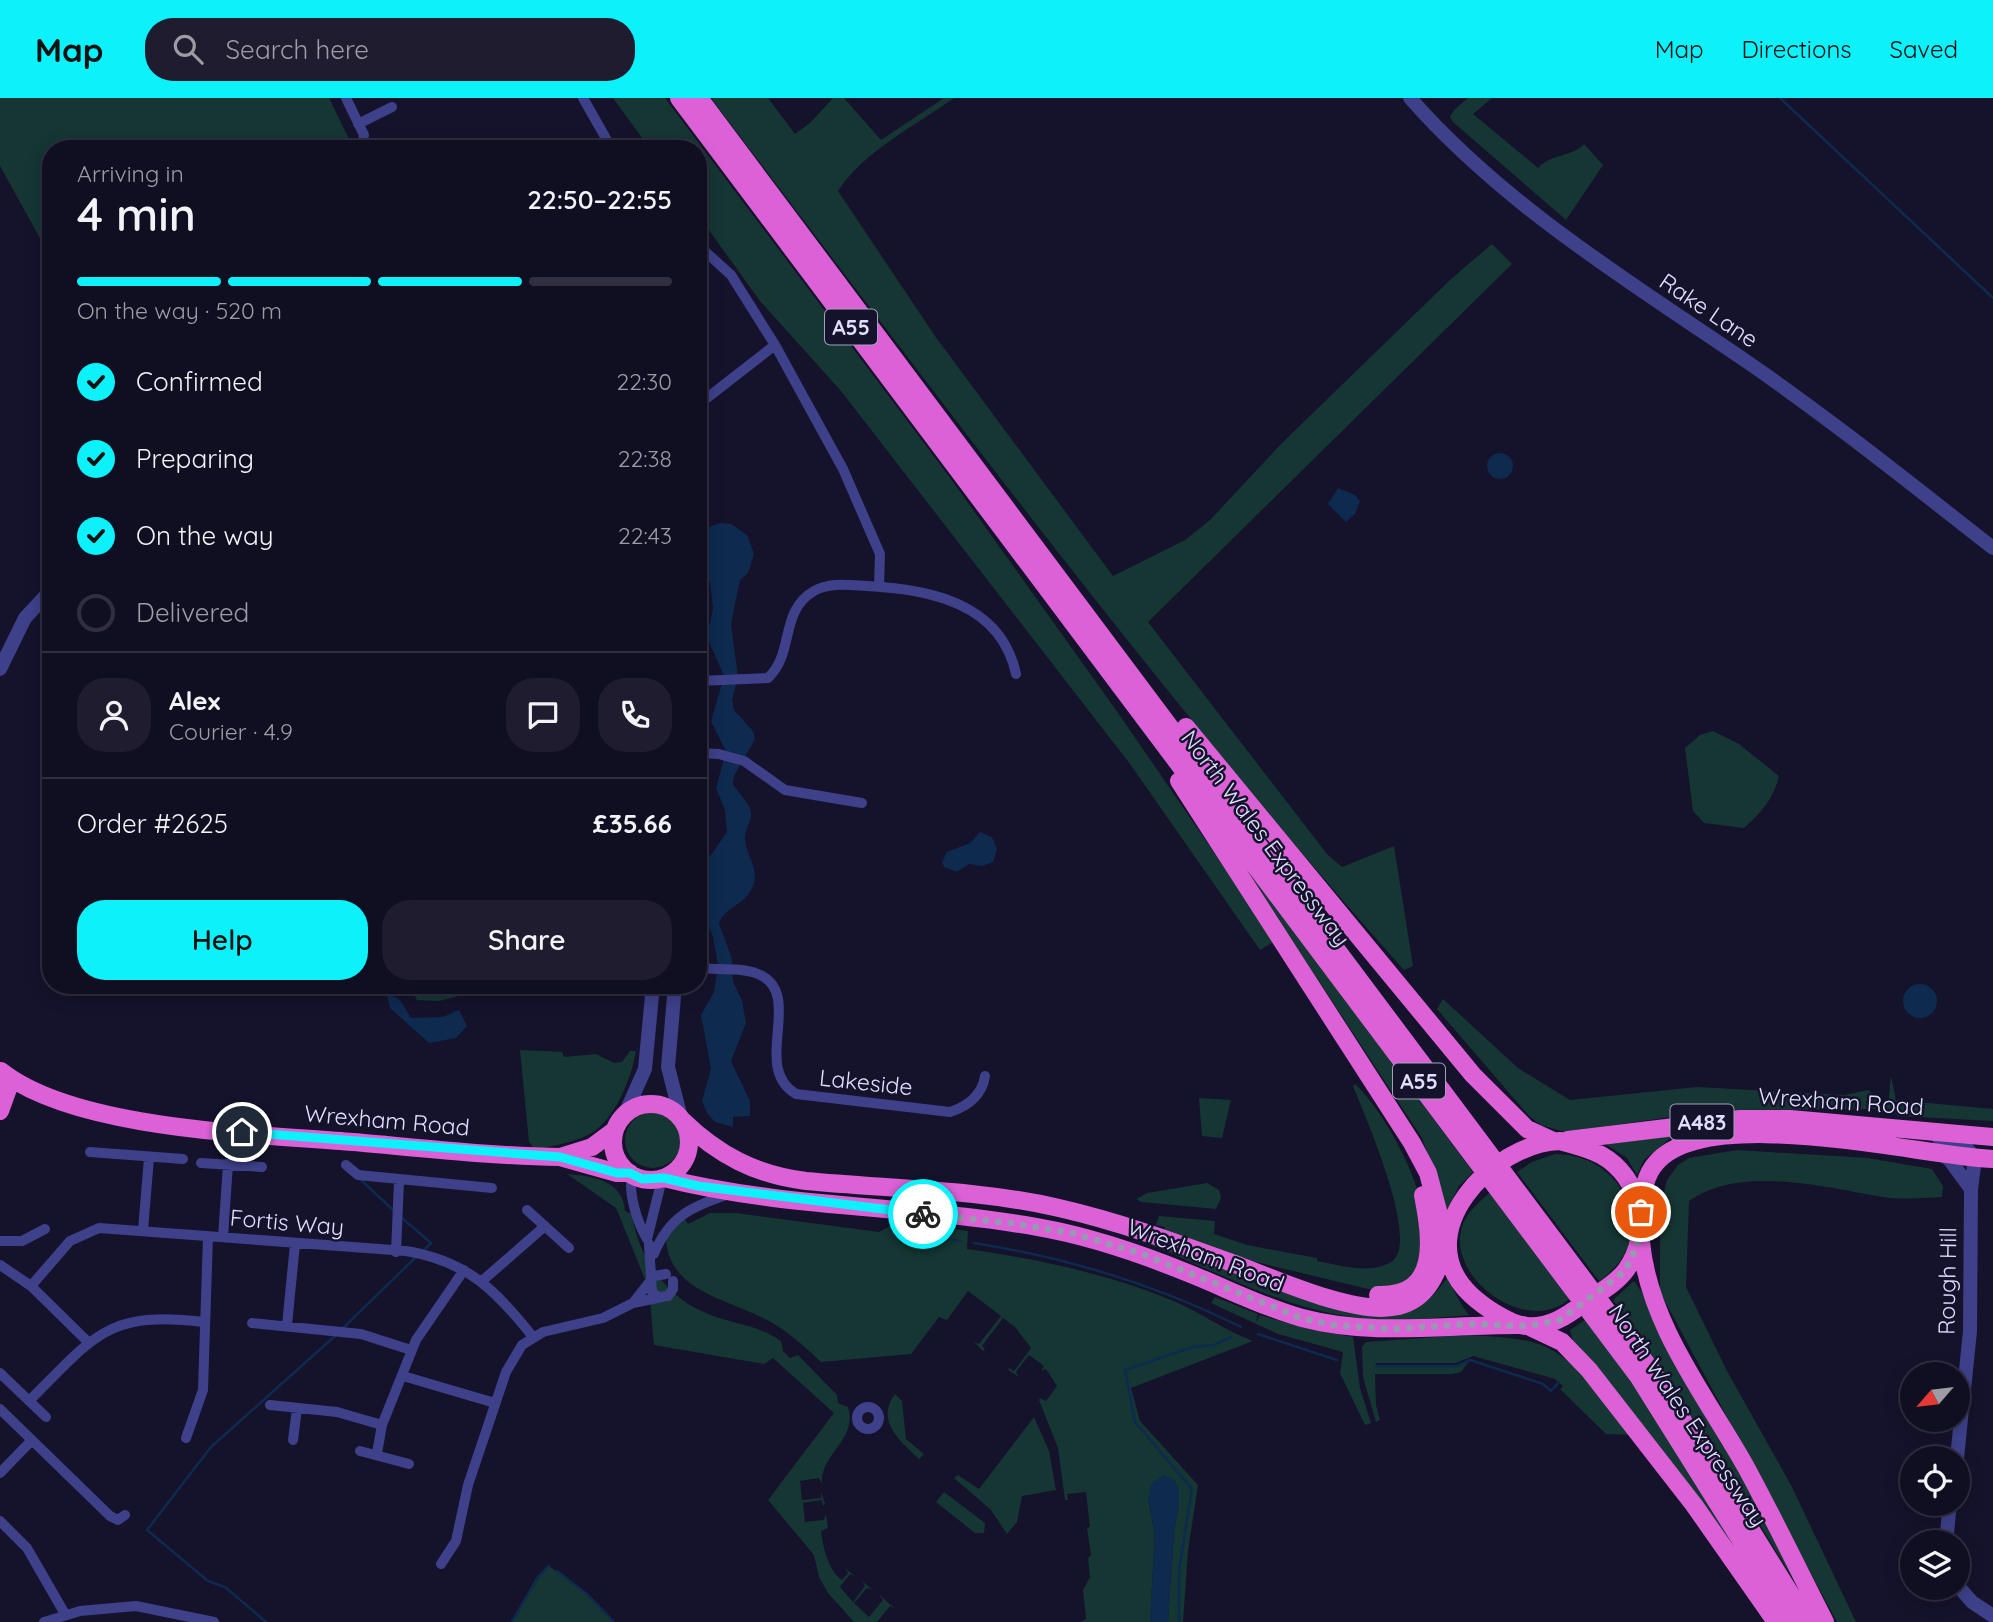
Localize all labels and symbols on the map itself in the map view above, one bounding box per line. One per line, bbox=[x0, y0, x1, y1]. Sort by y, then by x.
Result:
street label: Rake Lane bbox=[1654, 266, 1764, 354]
road number: A55 bbox=[825, 310, 877, 344]
street label: North Wales Expressway bbox=[1175, 724, 1357, 952]
street label: Lakeside bbox=[818, 1063, 914, 1101]
road number: A55 bbox=[1393, 1063, 1445, 1098]
street label: Wrexham Road bbox=[1757, 1081, 1925, 1121]
street label: Wrexham Road bbox=[303, 1098, 471, 1142]
pin bbox=[212, 1102, 272, 1162]
road number: A483 bbox=[1670, 1104, 1734, 1140]
courier bbox=[888, 1179, 958, 1249]
pin bbox=[1611, 1182, 1671, 1242]
street label: Fortis Way bbox=[229, 1203, 345, 1241]
street label: Wrexham Road bbox=[1123, 1212, 1289, 1298]
street label: Rough Hill bbox=[1932, 1227, 1962, 1335]
street label: North Wales Expressway bbox=[1602, 1298, 1774, 1532]
north arrow bbox=[1900, 1362, 1970, 1432]

